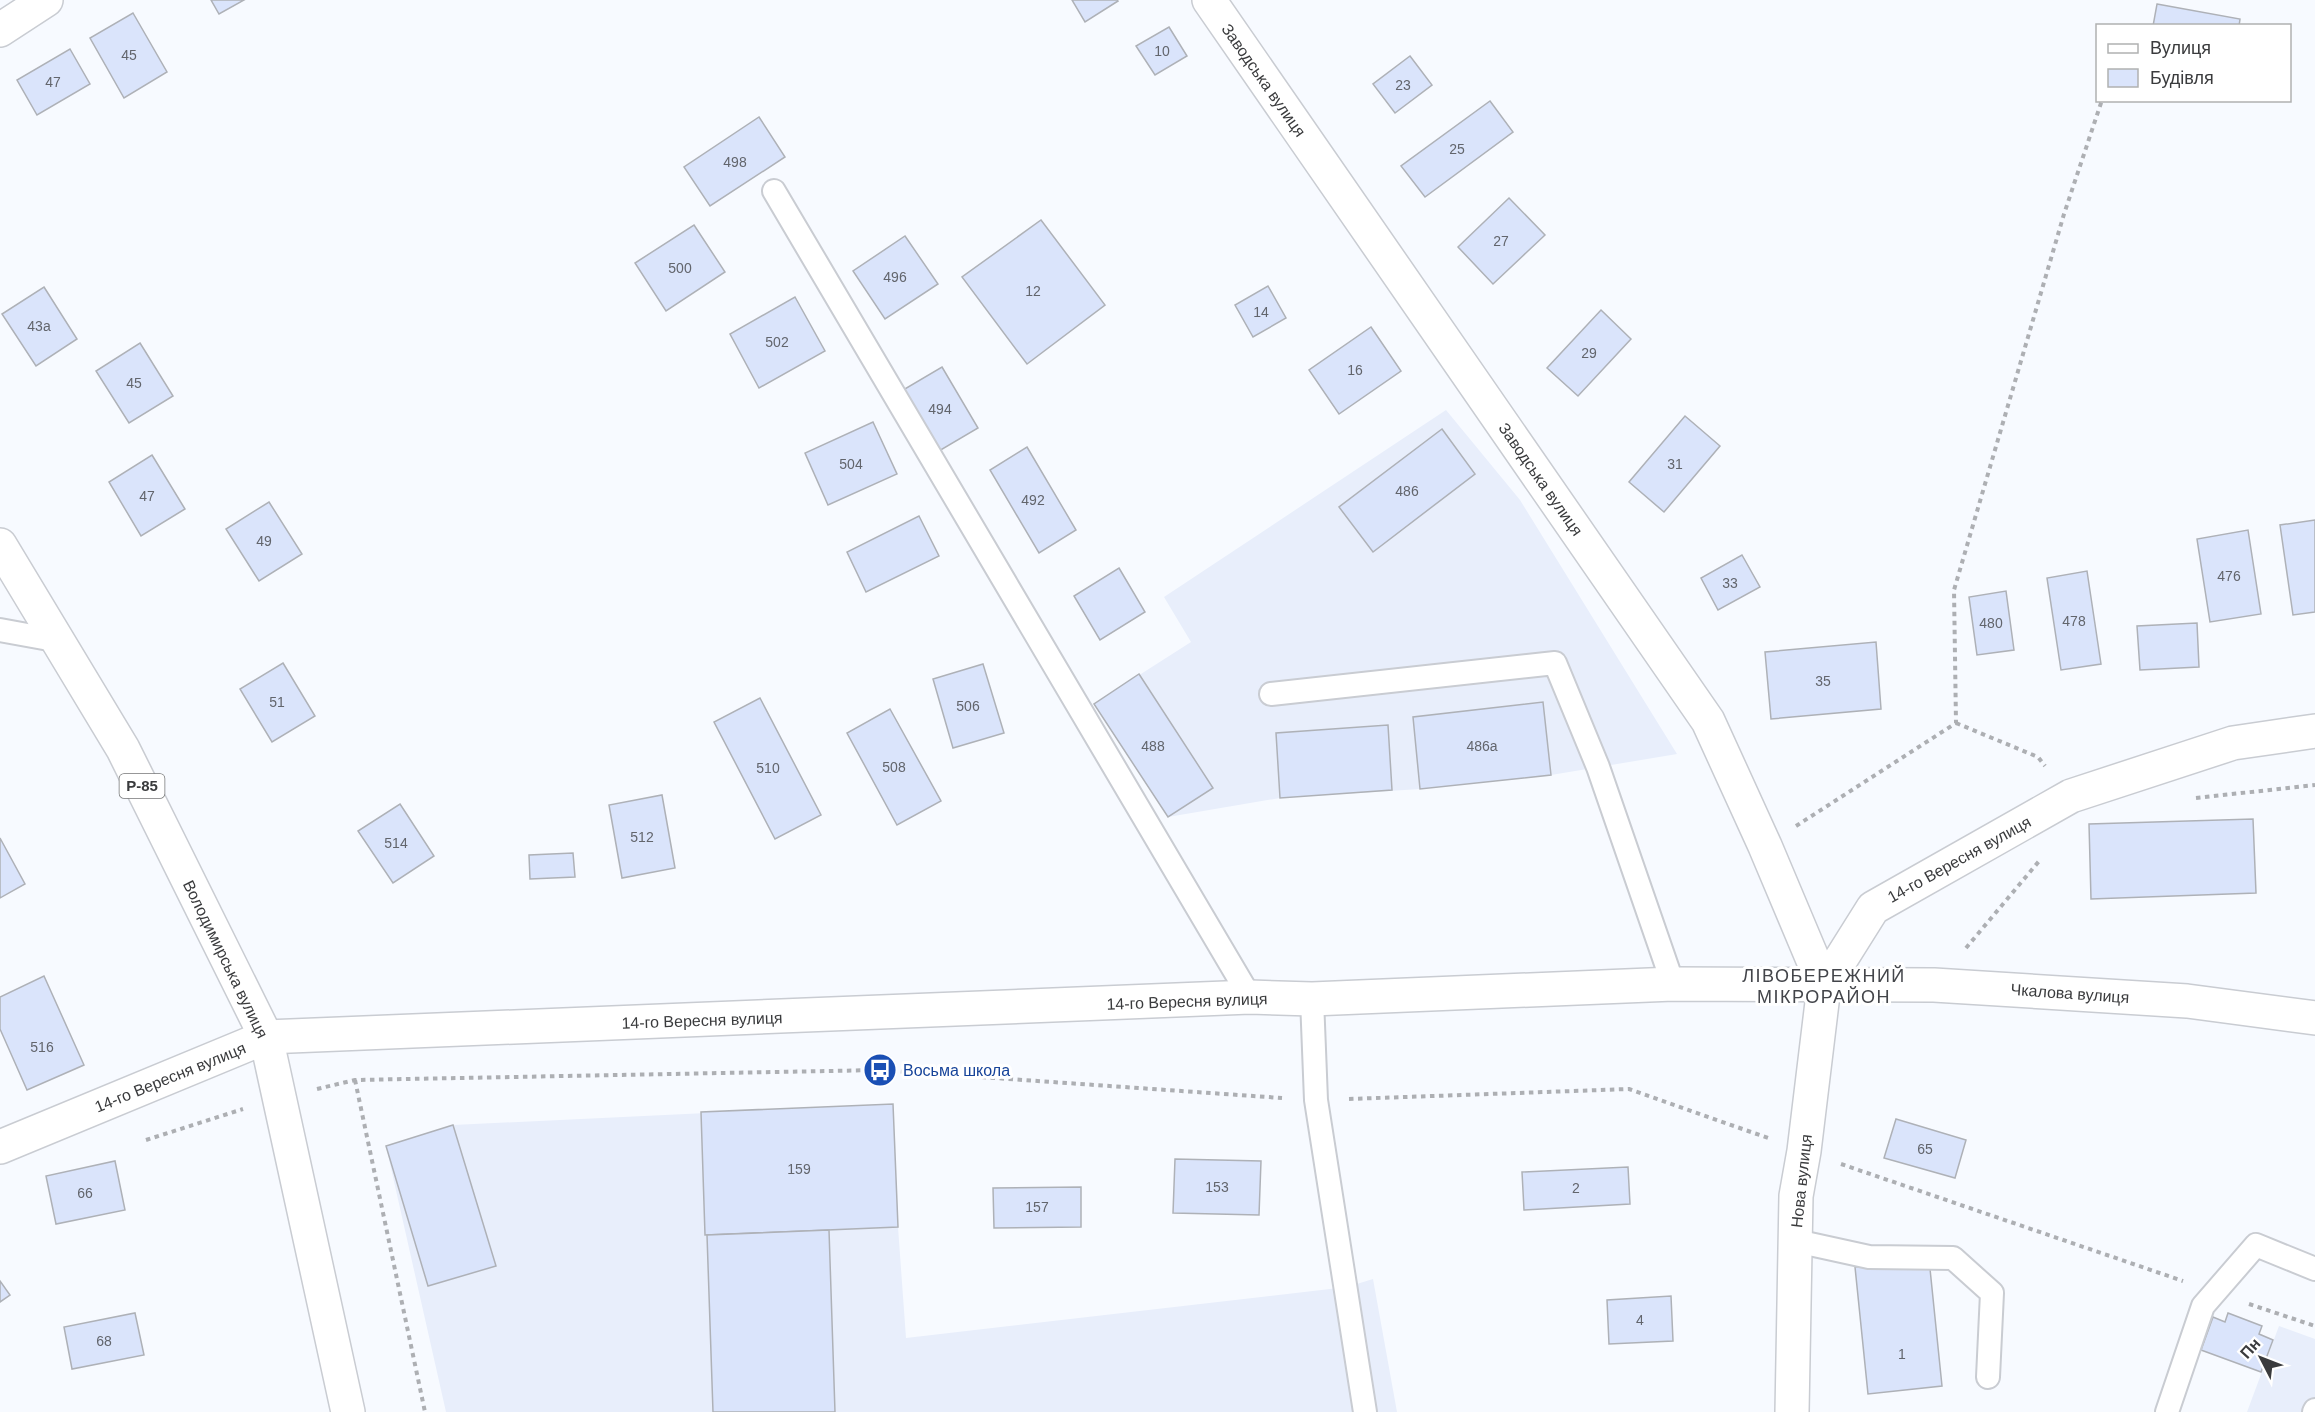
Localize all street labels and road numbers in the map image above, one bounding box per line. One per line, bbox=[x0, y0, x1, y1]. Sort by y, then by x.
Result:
street label: Заводська вулиця bbox=[1218, 21, 1309, 140]
street label: Заводська вулиця bbox=[1495, 420, 1586, 539]
road number: Р-85 bbox=[120, 774, 164, 798]
street label: 14-го Вересня вулиця bbox=[1885, 813, 2034, 906]
street label: Володимирська вулиця bbox=[180, 878, 271, 1041]
street label: Чкалова вулиця bbox=[2010, 981, 2130, 1006]
street label: 14-го Вересня вулиця bbox=[1106, 990, 1268, 1013]
street label: 14-го Вересня вулиця bbox=[621, 1009, 783, 1032]
street label: 14-го Вересня вулиця bbox=[92, 1039, 248, 1116]
street label: Нова вулиця bbox=[1788, 1133, 1815, 1229]

